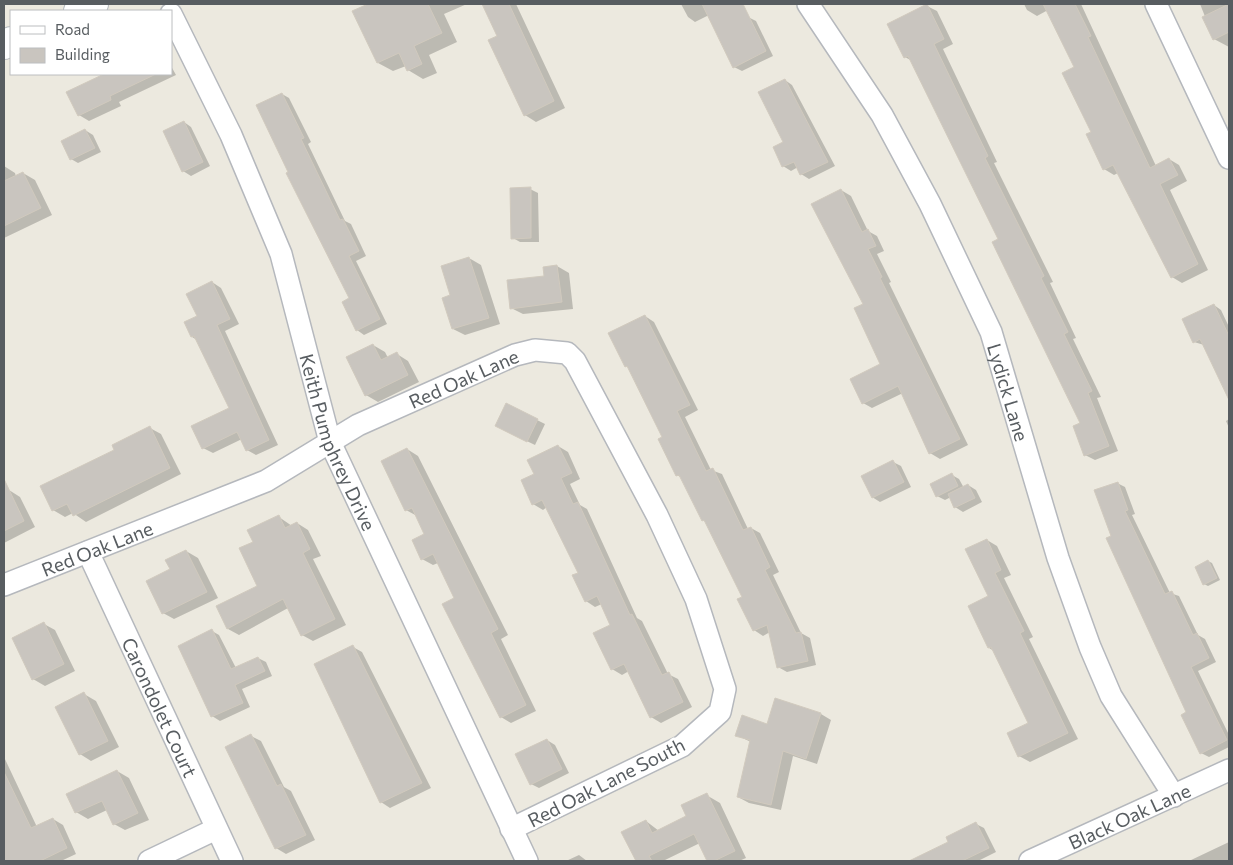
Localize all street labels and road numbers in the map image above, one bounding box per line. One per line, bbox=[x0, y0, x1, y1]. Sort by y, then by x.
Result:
street label: Lydick Lane bbox=[983, 340, 1034, 444]
street label: Red Oak Lane bbox=[405, 343, 522, 413]
street label: Keith Pumphrey Drive bbox=[296, 351, 381, 534]
street label: Red Oak Lane bbox=[38, 516, 156, 581]
street label: Carondolet Court bbox=[118, 634, 203, 781]
street label: Red Oak Lane South bbox=[524, 732, 688, 832]
street label: Black Oak Lane bbox=[1065, 778, 1194, 853]

